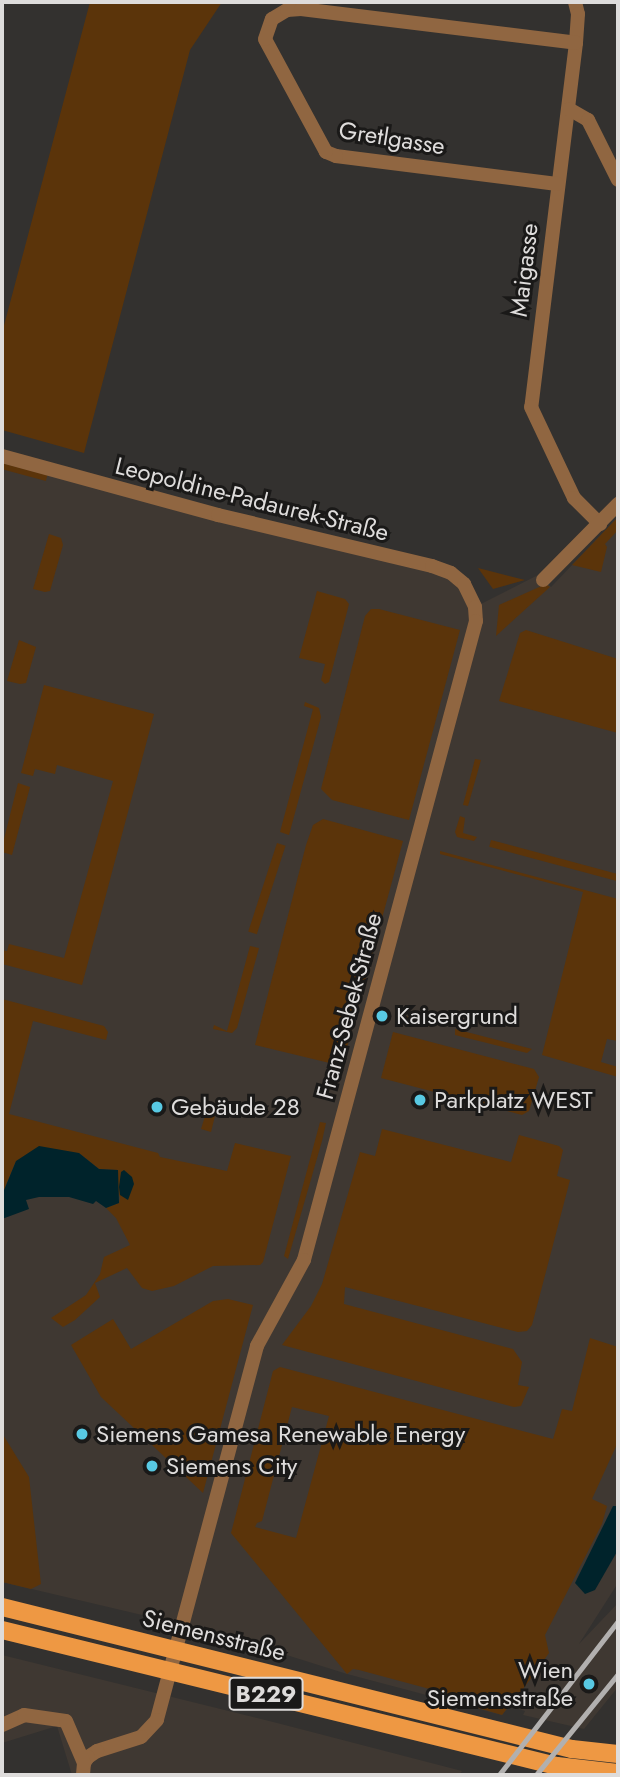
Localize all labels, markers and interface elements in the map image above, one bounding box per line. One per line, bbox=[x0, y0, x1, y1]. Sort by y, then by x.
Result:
street label: Gretlgasse bbox=[337, 115, 447, 161]
street label: Maigasse bbox=[504, 222, 544, 318]
street label: Leopoldine-Padaurek-Straße bbox=[112, 451, 392, 547]
street label: Franz-Sebek-Straße bbox=[310, 910, 388, 1102]
place label: Kaisergrund bbox=[396, 1002, 518, 1030]
marker: Kaisergrund bbox=[374, 1008, 390, 1024]
place label: Parkplatz WEST bbox=[434, 1086, 593, 1114]
marker: Parkplatz WEST bbox=[412, 1092, 428, 1108]
place label: Gebäude 28 bbox=[171, 1093, 300, 1121]
marker: Gebäude 28 bbox=[149, 1099, 165, 1115]
place label: Siemens Gamesa Renewable Energy bbox=[96, 1420, 465, 1448]
marker: Siemens Gamesa Renewable Energy bbox=[74, 1426, 90, 1442]
place label: Siemens City bbox=[166, 1452, 297, 1480]
marker: Siemens City bbox=[144, 1458, 160, 1474]
street label: Siemensstraße bbox=[140, 1603, 288, 1667]
place label: Wien Siemensstraße bbox=[427, 1656, 573, 1712]
road number: B229 bbox=[228, 1674, 304, 1714]
marker: Wien Siemensstraße bbox=[579, 1674, 599, 1694]

